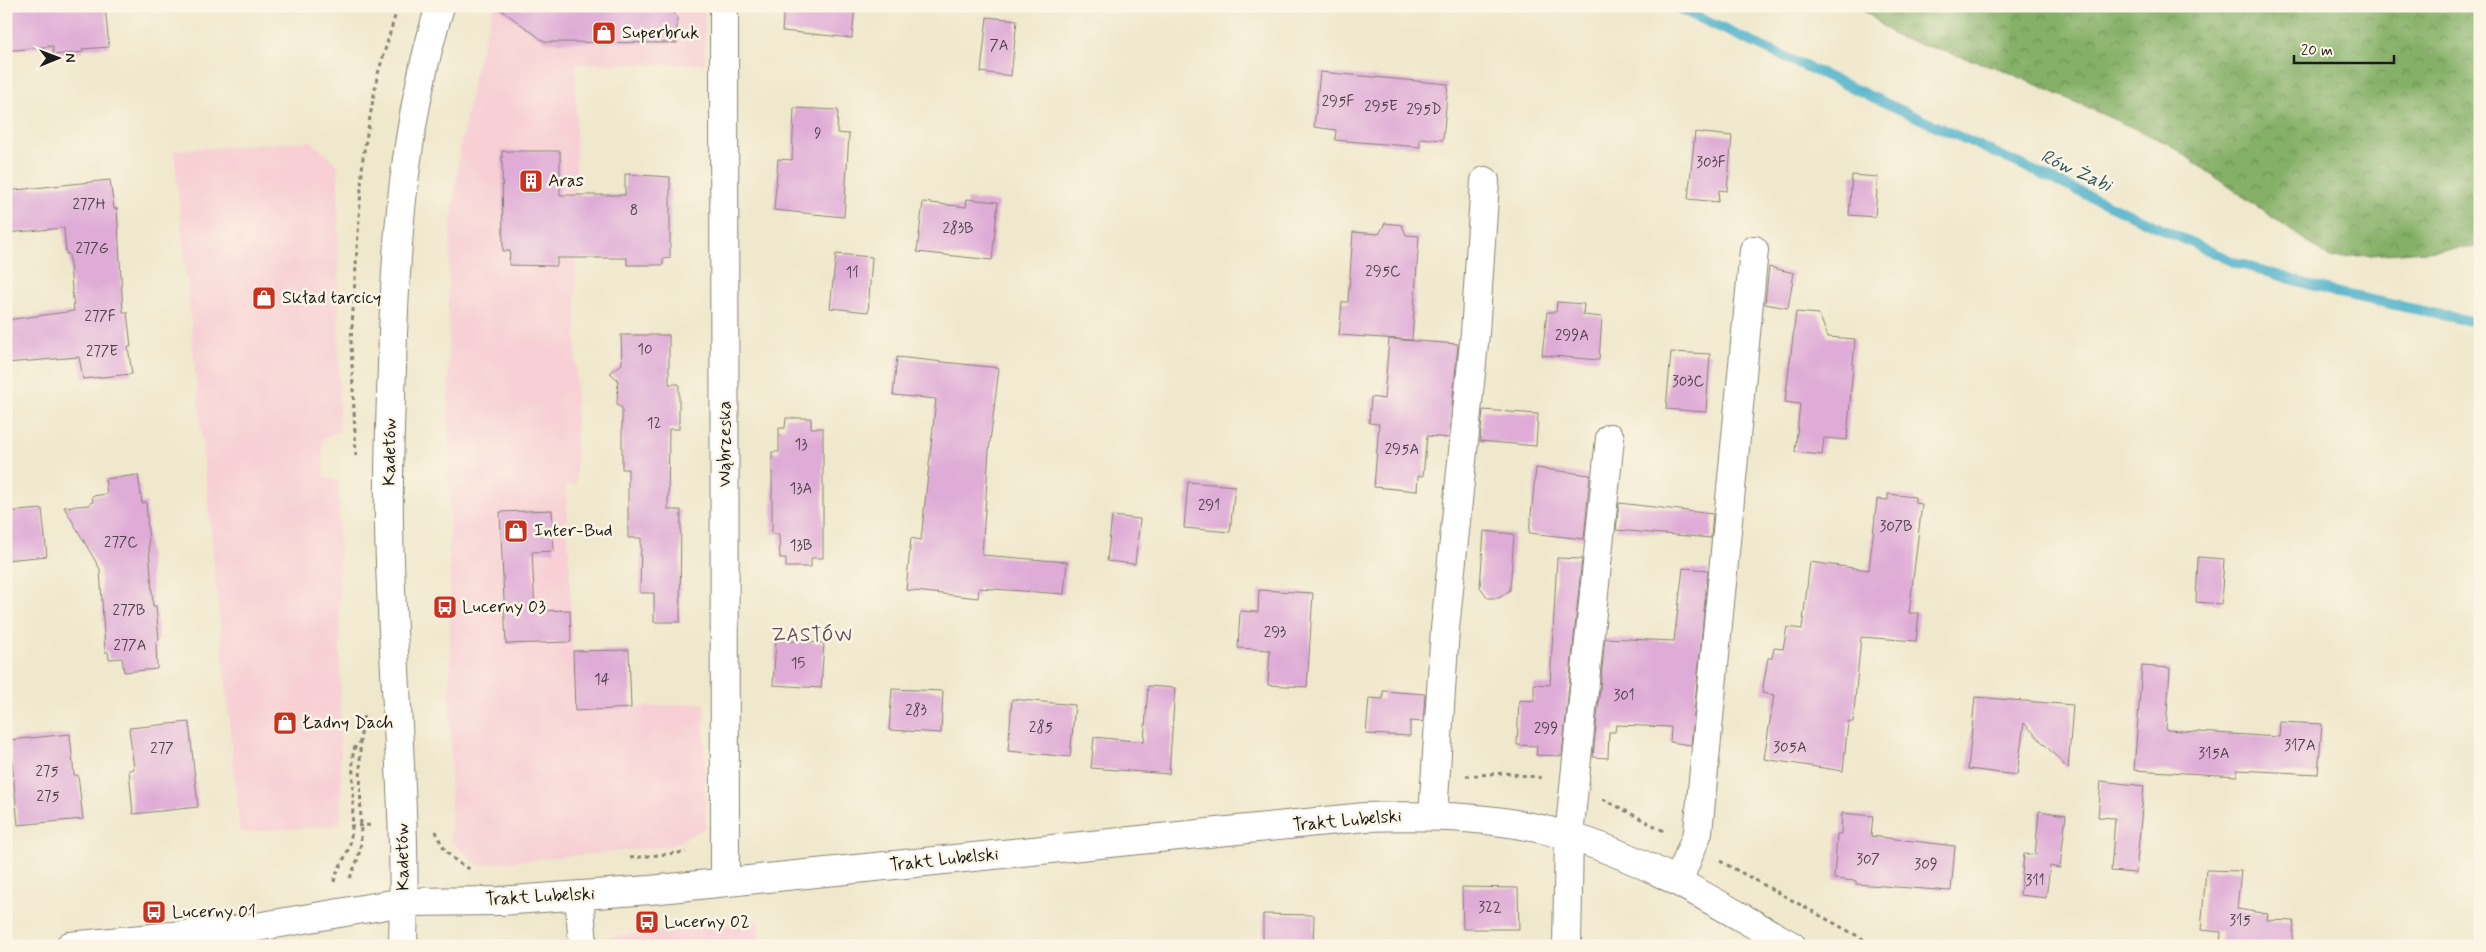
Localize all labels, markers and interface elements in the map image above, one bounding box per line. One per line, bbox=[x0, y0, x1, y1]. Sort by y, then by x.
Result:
shop icon: Superbruk bbox=[591, 20, 617, 46]
place label: Superbruk bbox=[622, 21, 699, 45]
north arrow bbox=[32, 32, 82, 82]
scale bar bbox=[2294, 32, 2394, 64]
house number: 7A bbox=[990, 36, 1008, 56]
text: 20 m bbox=[2301, 41, 2333, 61]
text: N bbox=[61, 53, 79, 63]
house number: 295F bbox=[1322, 92, 1354, 112]
house number: 295E bbox=[1364, 97, 1398, 117]
house number: 295D bbox=[1407, 100, 1441, 120]
house number: 9 bbox=[814, 124, 822, 144]
water label: Rów Żabi bbox=[2037, 144, 2117, 199]
house number: 303F bbox=[1696, 153, 1726, 173]
building icon: Aras bbox=[518, 168, 544, 194]
place label: Aras bbox=[548, 169, 584, 193]
house number: 277H bbox=[72, 195, 106, 215]
house number: 8 bbox=[630, 201, 638, 221]
house number: 283B bbox=[942, 219, 974, 239]
house number: 277G bbox=[75, 239, 109, 259]
house number: 295C bbox=[1365, 262, 1401, 282]
house number: 11 bbox=[845, 263, 859, 283]
shop icon: Skład tarcicy bbox=[251, 285, 277, 311]
place label: Skład tarcicy bbox=[282, 286, 381, 310]
house number: 277F bbox=[84, 307, 116, 327]
house number: 299A bbox=[1555, 326, 1589, 346]
house number: 10 bbox=[637, 340, 653, 360]
house number: 277E bbox=[86, 342, 118, 362]
house number: 303C bbox=[1672, 372, 1704, 392]
street label: Wąbrzeska bbox=[713, 401, 737, 487]
house number: 12 bbox=[647, 414, 661, 434]
street label: Kadetów bbox=[377, 418, 403, 486]
house number: 13 bbox=[794, 435, 808, 455]
house number: 295A bbox=[1385, 440, 1419, 460]
house number: 13A bbox=[790, 479, 812, 499]
house number: 291 bbox=[1198, 496, 1220, 516]
house number: 307B bbox=[1879, 517, 1913, 537]
shop icon: Inter-Bud bbox=[503, 518, 529, 544]
place label: Inter-Bud bbox=[534, 519, 612, 543]
house number: 277C bbox=[104, 533, 138, 553]
house number: 13B bbox=[790, 536, 812, 556]
bus stop icon: Lucerny 03 bbox=[432, 594, 458, 620]
place label: Lucerny 03 bbox=[462, 595, 546, 619]
house number: 277B bbox=[113, 601, 145, 621]
district label: ZASTÓW bbox=[771, 623, 853, 648]
house number: 293 bbox=[1264, 623, 1286, 643]
house number: 277A bbox=[113, 636, 147, 656]
house number: 15 bbox=[791, 654, 805, 674]
house number: 14 bbox=[594, 670, 610, 690]
house number: 301 bbox=[1613, 686, 1635, 706]
house number: 283 bbox=[905, 701, 927, 721]
shop icon: Ładny Dach bbox=[272, 710, 298, 736]
place label: Ładny Dach bbox=[302, 711, 394, 735]
house number: 285 bbox=[1029, 718, 1053, 738]
house number: 299 bbox=[1534, 719, 1558, 739]
house number: 317A bbox=[2284, 736, 2316, 756]
house number: 305A bbox=[1773, 738, 1807, 758]
house number: 277 bbox=[150, 739, 174, 759]
house number: 315A bbox=[2198, 744, 2230, 764]
house number: 275 bbox=[35, 762, 59, 782]
house number: 275 bbox=[36, 787, 60, 807]
street label: Trakt Lubelski bbox=[1291, 804, 1403, 838]
street label: Kadetów bbox=[390, 823, 416, 891]
street label: Trakt Lubelski bbox=[888, 842, 1000, 878]
house number: 307 bbox=[1856, 850, 1880, 870]
house number: 309 bbox=[1914, 855, 1938, 875]
house number: 311 bbox=[2025, 871, 2045, 891]
street label: Trakt Lubelski bbox=[485, 882, 595, 912]
house number: 322 bbox=[1478, 898, 1502, 918]
bus stop icon: Lucerny 01 bbox=[141, 899, 167, 925]
place label: Lucerny 01 bbox=[172, 900, 256, 924]
bus stop icon: Lucerny 02 bbox=[634, 909, 660, 935]
place label: Lucerny 02 bbox=[664, 910, 750, 934]
house number: 315 bbox=[2229, 911, 2251, 931]

